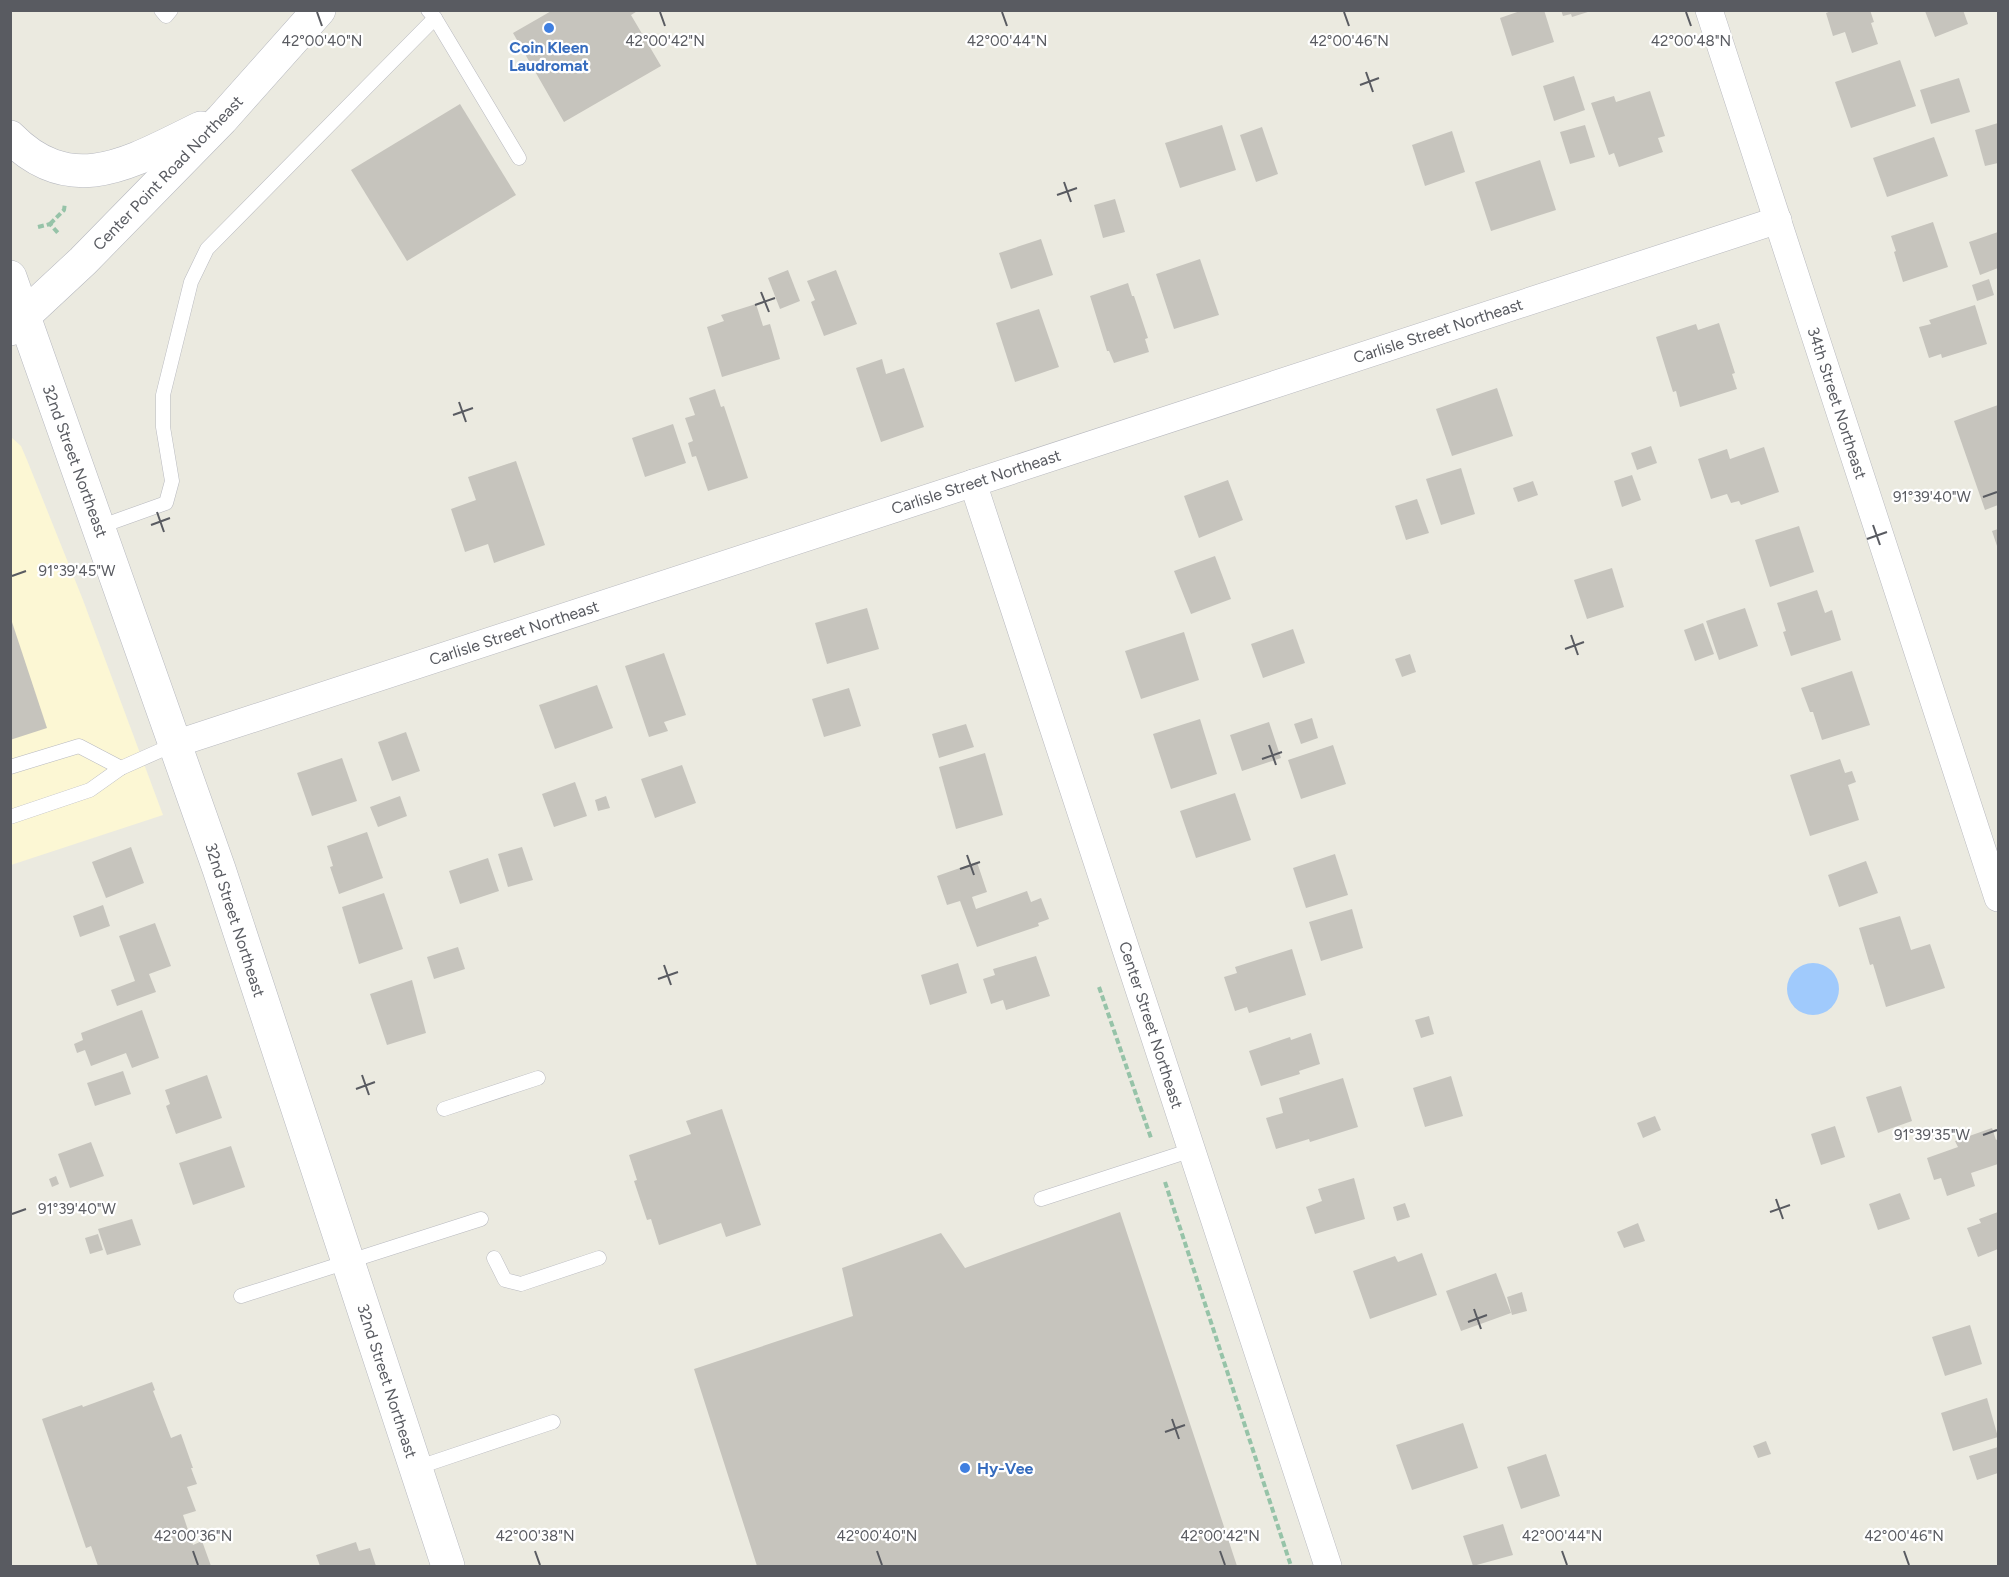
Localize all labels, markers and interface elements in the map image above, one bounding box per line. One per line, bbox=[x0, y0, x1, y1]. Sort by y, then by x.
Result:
marker: Coin Kleen Laudromat bbox=[542, 21, 556, 35]
text: 42°00'40"N bbox=[282, 32, 362, 50]
text: 42°00'42"N bbox=[625, 32, 705, 50]
text: 42°00'44"N bbox=[967, 32, 1047, 50]
text: 42°00'46"N bbox=[1309, 32, 1389, 50]
text: 42°00'48"N bbox=[1651, 32, 1731, 50]
place label: Coin Kleen Laudromat bbox=[509, 38, 589, 75]
street label: Center Point Road Northeast bbox=[89, 92, 247, 254]
street label: Carlisle Street Northeast bbox=[1351, 295, 1525, 367]
street label: 34th Street Northeast bbox=[1803, 325, 1871, 481]
street label: 32nd Street Northeast bbox=[39, 382, 111, 540]
street label: Carlisle Street Northeast bbox=[889, 446, 1063, 518]
text: 91°39'40"W bbox=[1893, 488, 1972, 506]
text: 91°39'45"W bbox=[38, 562, 116, 580]
street label: Carlisle Street Northeast bbox=[427, 597, 601, 669]
street label: 32nd Street Northeast bbox=[201, 840, 269, 1000]
street label: Center Street Northeast bbox=[1115, 939, 1187, 1111]
text: 91°39'35"W bbox=[1894, 1126, 1971, 1144]
text: 91°39'40"W bbox=[38, 1200, 117, 1218]
street label: 32nd Street Northeast bbox=[353, 1301, 421, 1461]
place label: Hy-Vee bbox=[977, 1459, 1034, 1478]
marker: Hy-Vee bbox=[958, 1461, 972, 1475]
text: 42°00'36"N bbox=[154, 1527, 232, 1545]
text: 42°00'38"N bbox=[495, 1527, 575, 1545]
text: 42°00'40"N bbox=[837, 1527, 917, 1545]
text: 42°00'42"N bbox=[1180, 1527, 1260, 1545]
text: 42°00'44"N bbox=[1522, 1527, 1602, 1545]
text: 42°00'46"N bbox=[1864, 1527, 1944, 1545]

